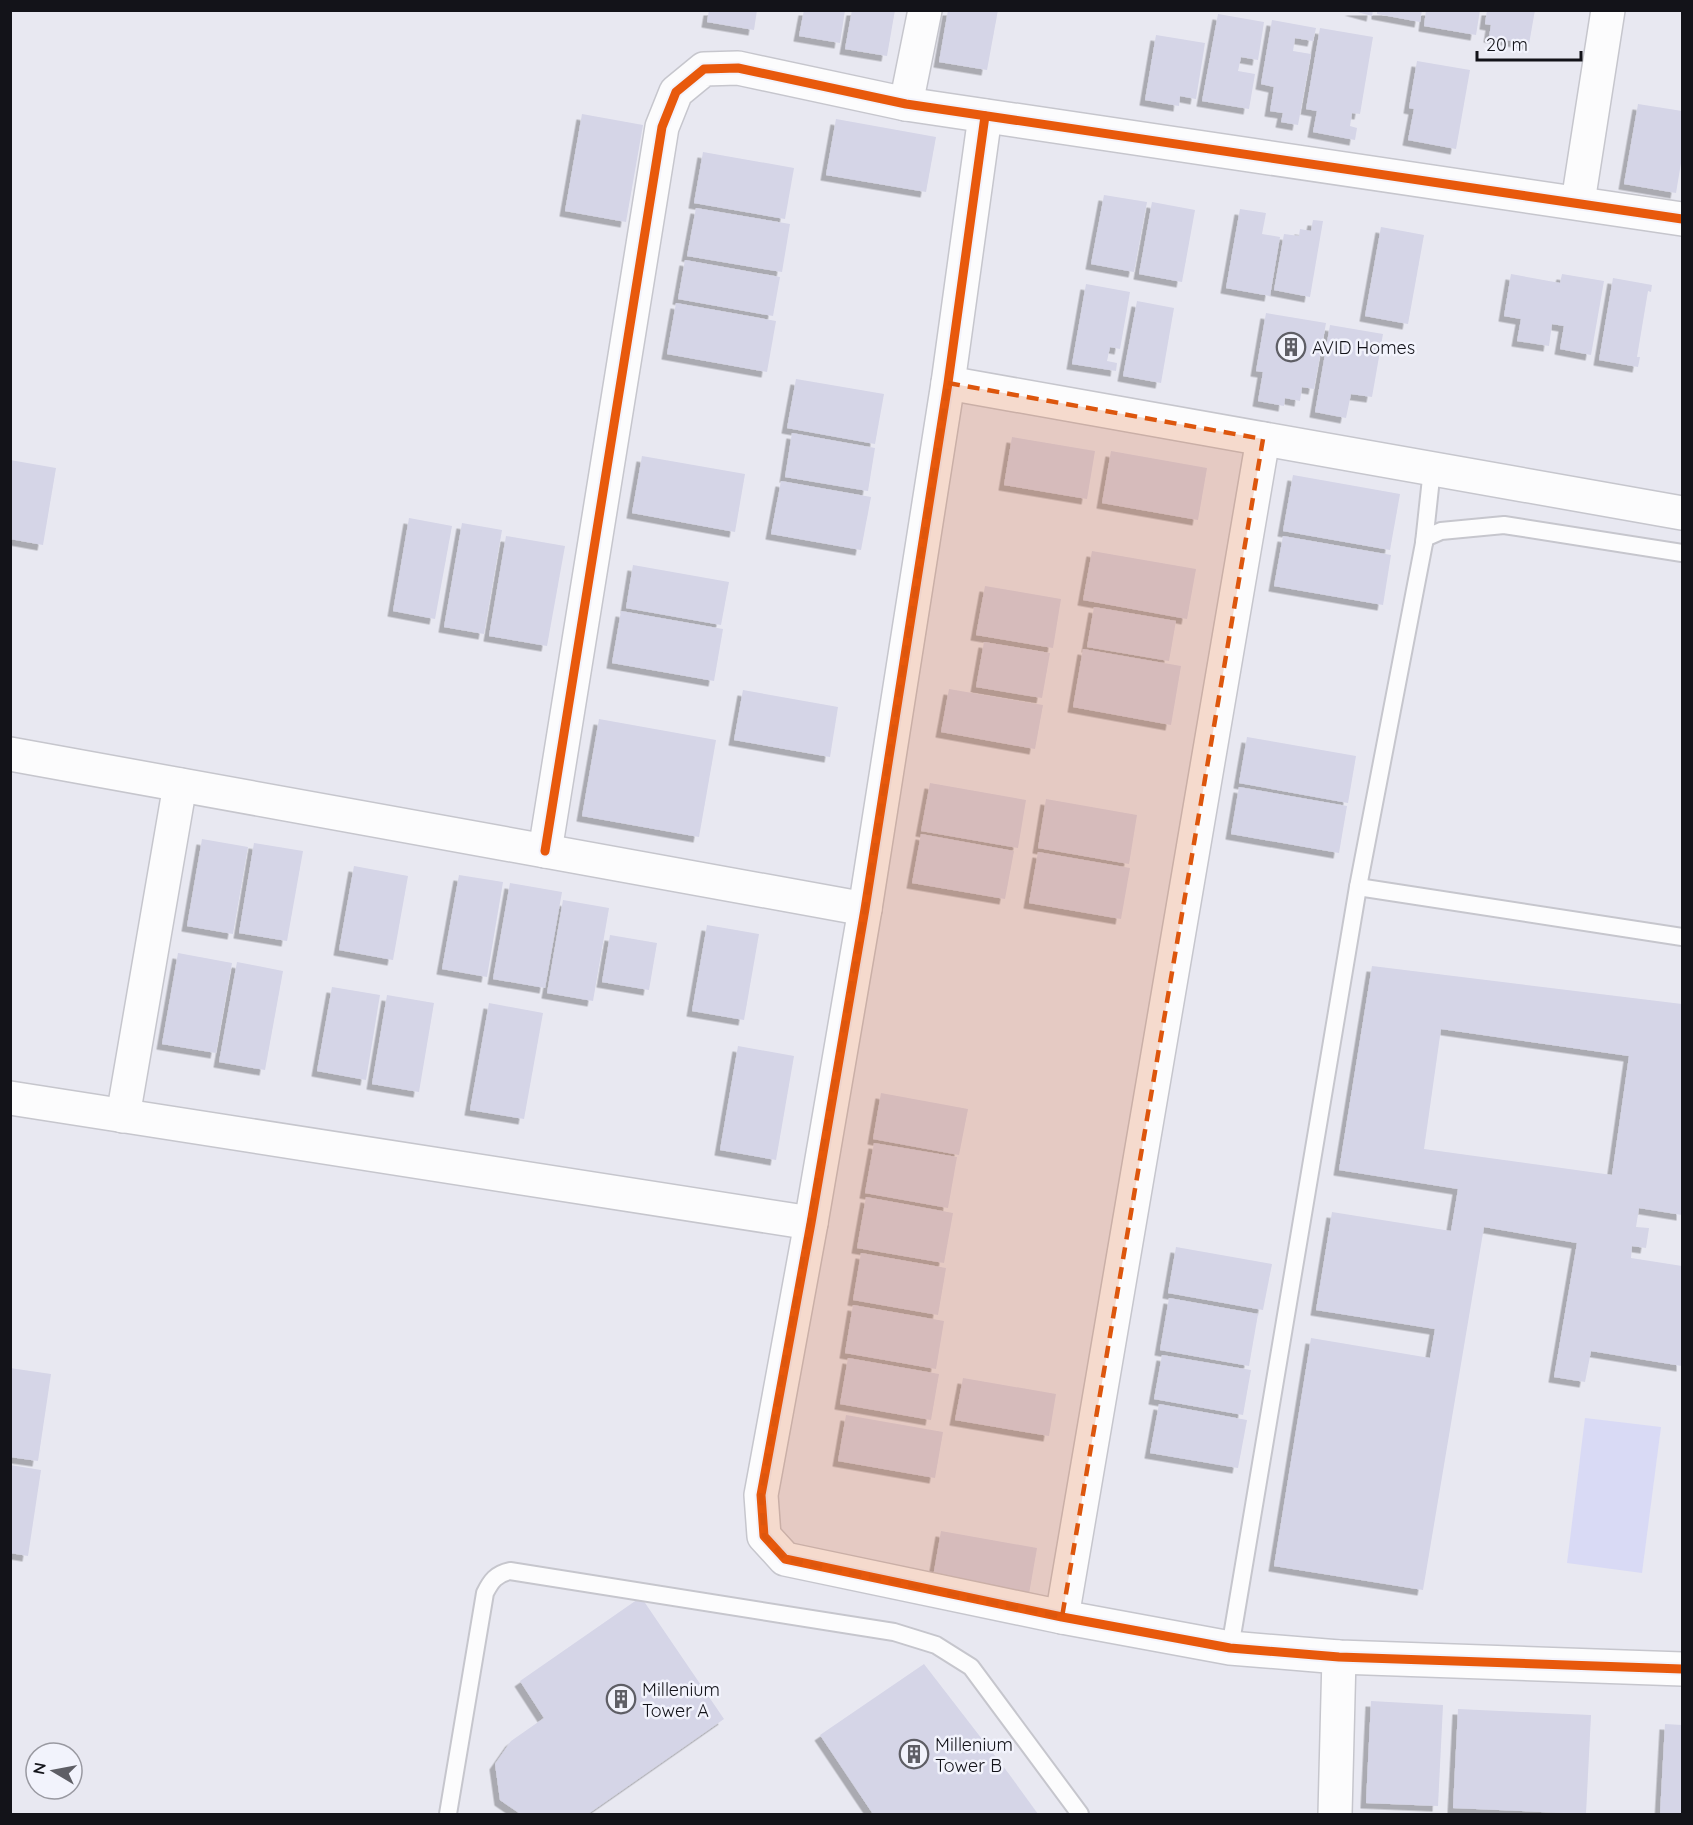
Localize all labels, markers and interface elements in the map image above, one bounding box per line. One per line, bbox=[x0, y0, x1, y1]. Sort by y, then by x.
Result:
scale bar bbox=[1477, 24, 1580, 62]
text: 20 m bbox=[1486, 33, 1528, 56]
building icon: AVID Homes bbox=[1275, 331, 1307, 363]
place label: AVID Homes bbox=[1312, 336, 1415, 359]
place label: Millenium Tower A bbox=[642, 1678, 720, 1722]
building icon: Millenium Tower A bbox=[605, 1683, 637, 1715]
place label: Millenium Tower B bbox=[935, 1733, 1013, 1777]
building icon: Millenium Tower B bbox=[898, 1738, 930, 1770]
north arrow bbox=[24, 1741, 84, 1801]
text: N bbox=[28, 1761, 50, 1776]

